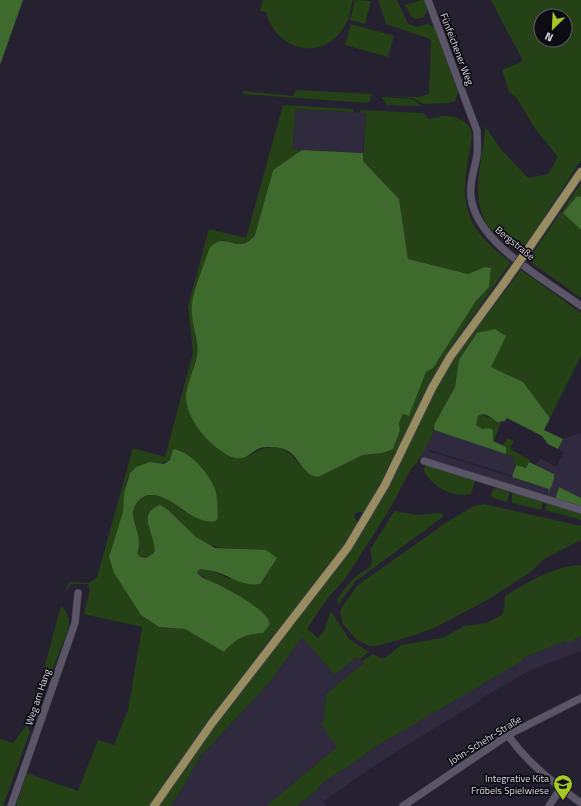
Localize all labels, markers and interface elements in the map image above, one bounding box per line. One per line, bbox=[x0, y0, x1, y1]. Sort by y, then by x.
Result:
north arrow bbox=[533, 8, 573, 48]
street label: Fünfeichener Weg bbox=[436, 11, 478, 87]
text: N bbox=[542, 28, 556, 46]
street label: Bergstraße bbox=[492, 222, 538, 264]
street label: Weg am Hang bbox=[21, 667, 55, 727]
street label: John-Schehr-Straße bbox=[446, 711, 524, 769]
place label: Integrative Kita Fröbels Spielwiese bbox=[471, 771, 549, 798]
school or university icon: Integrative Kita Fröbels Spielwiese bbox=[552, 773, 574, 801]

